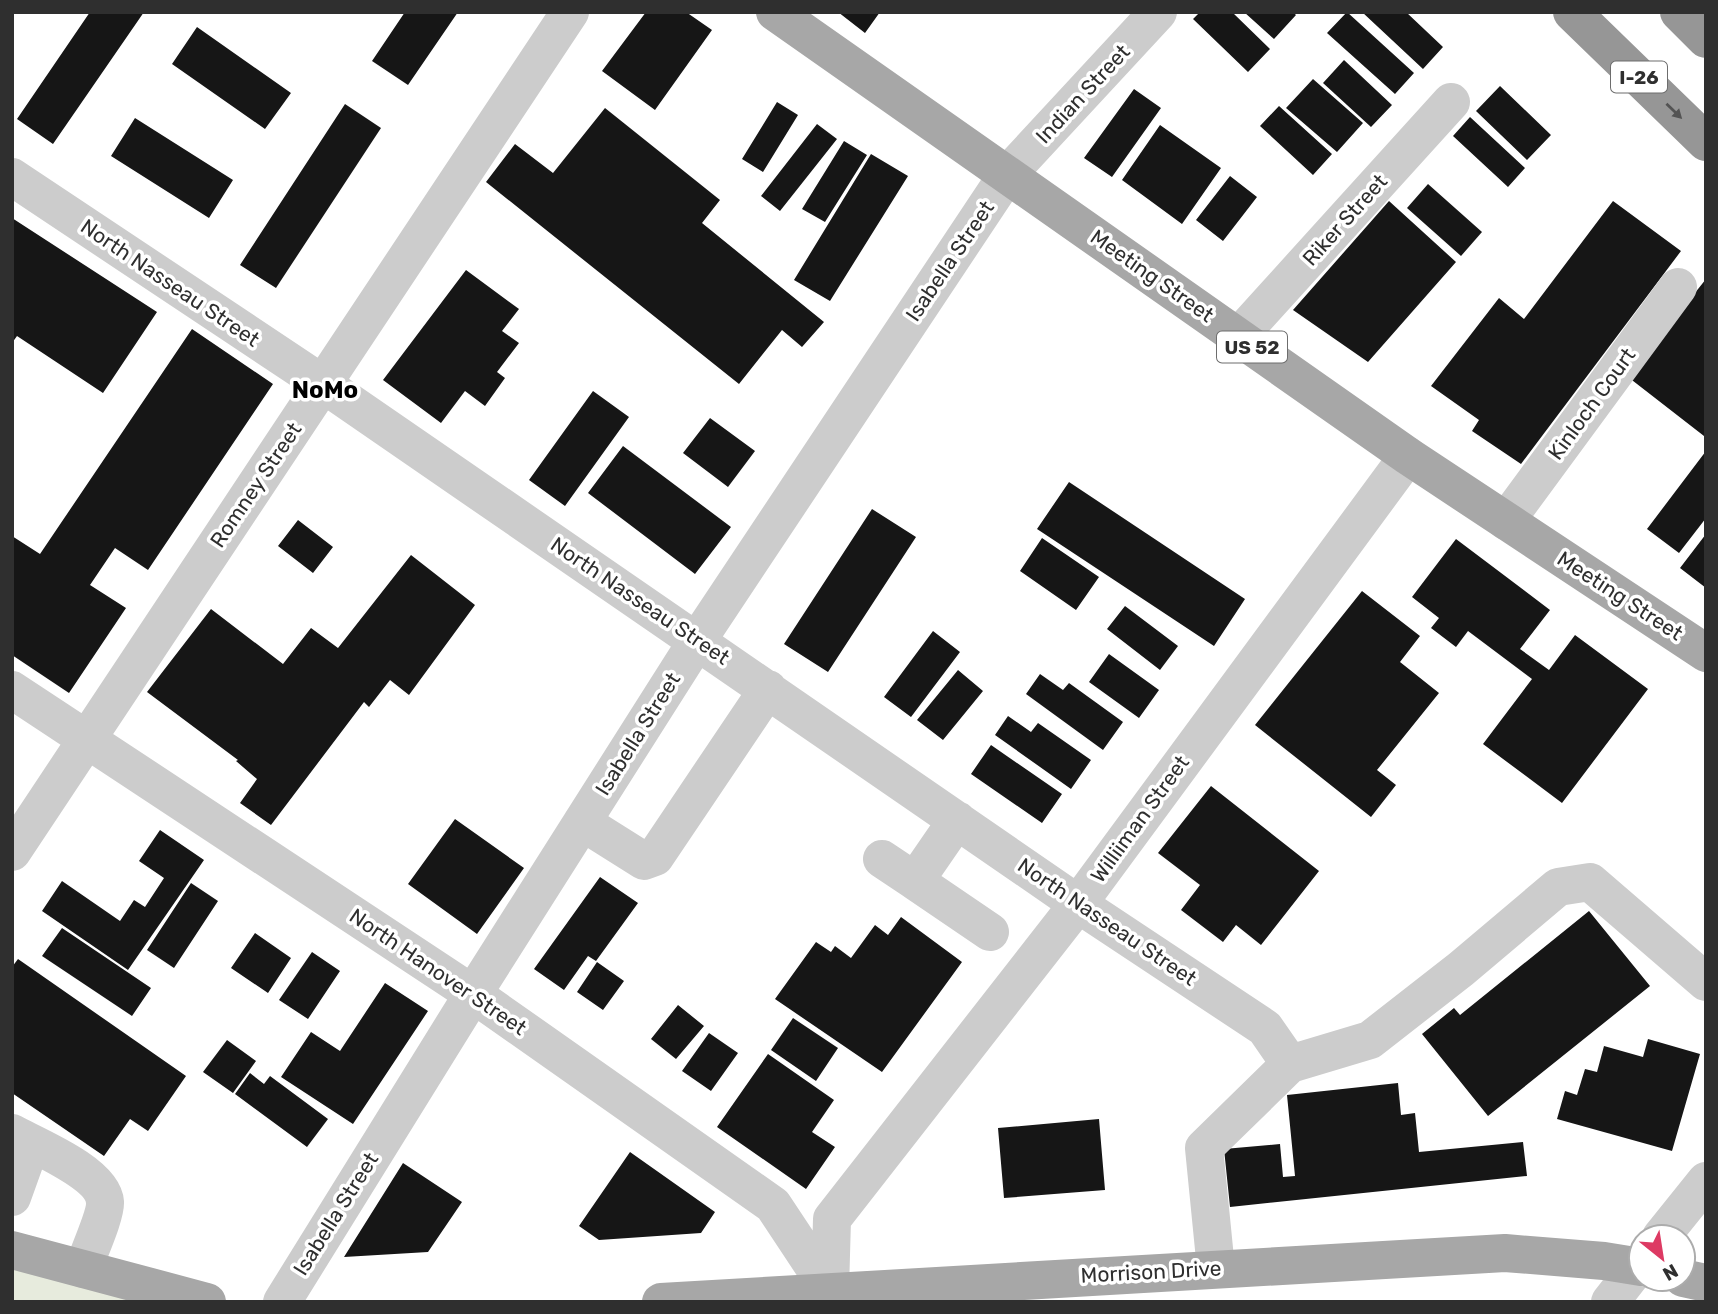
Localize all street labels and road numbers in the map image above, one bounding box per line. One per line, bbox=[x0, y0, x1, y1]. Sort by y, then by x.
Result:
street label: Indian Street bbox=[1030, 39, 1135, 148]
road number: I-26 bbox=[1611, 61, 1667, 92]
street label: Riker Street bbox=[1297, 169, 1392, 270]
street label: Isabella Street bbox=[900, 196, 999, 326]
street label: North Nasseau Street bbox=[76, 213, 264, 352]
street label: Meeting Street bbox=[1086, 224, 1219, 327]
road number: US 52 bbox=[1217, 332, 1287, 362]
street label: Kinloch Court bbox=[1543, 343, 1641, 464]
street label: Romney Street bbox=[205, 417, 307, 552]
street label: North Nasseau Street bbox=[546, 531, 734, 670]
street label: Meeting Street bbox=[1553, 546, 1688, 645]
street label: Isabella Street bbox=[590, 668, 685, 800]
street label: Williiman Street bbox=[1085, 750, 1194, 887]
street label: North Nasseau Street bbox=[1013, 852, 1201, 991]
street label: North Hanover Street bbox=[345, 903, 532, 1040]
street label: Isabella Street bbox=[288, 1148, 383, 1280]
street label: Morrison Drive bbox=[1080, 1255, 1222, 1288]

